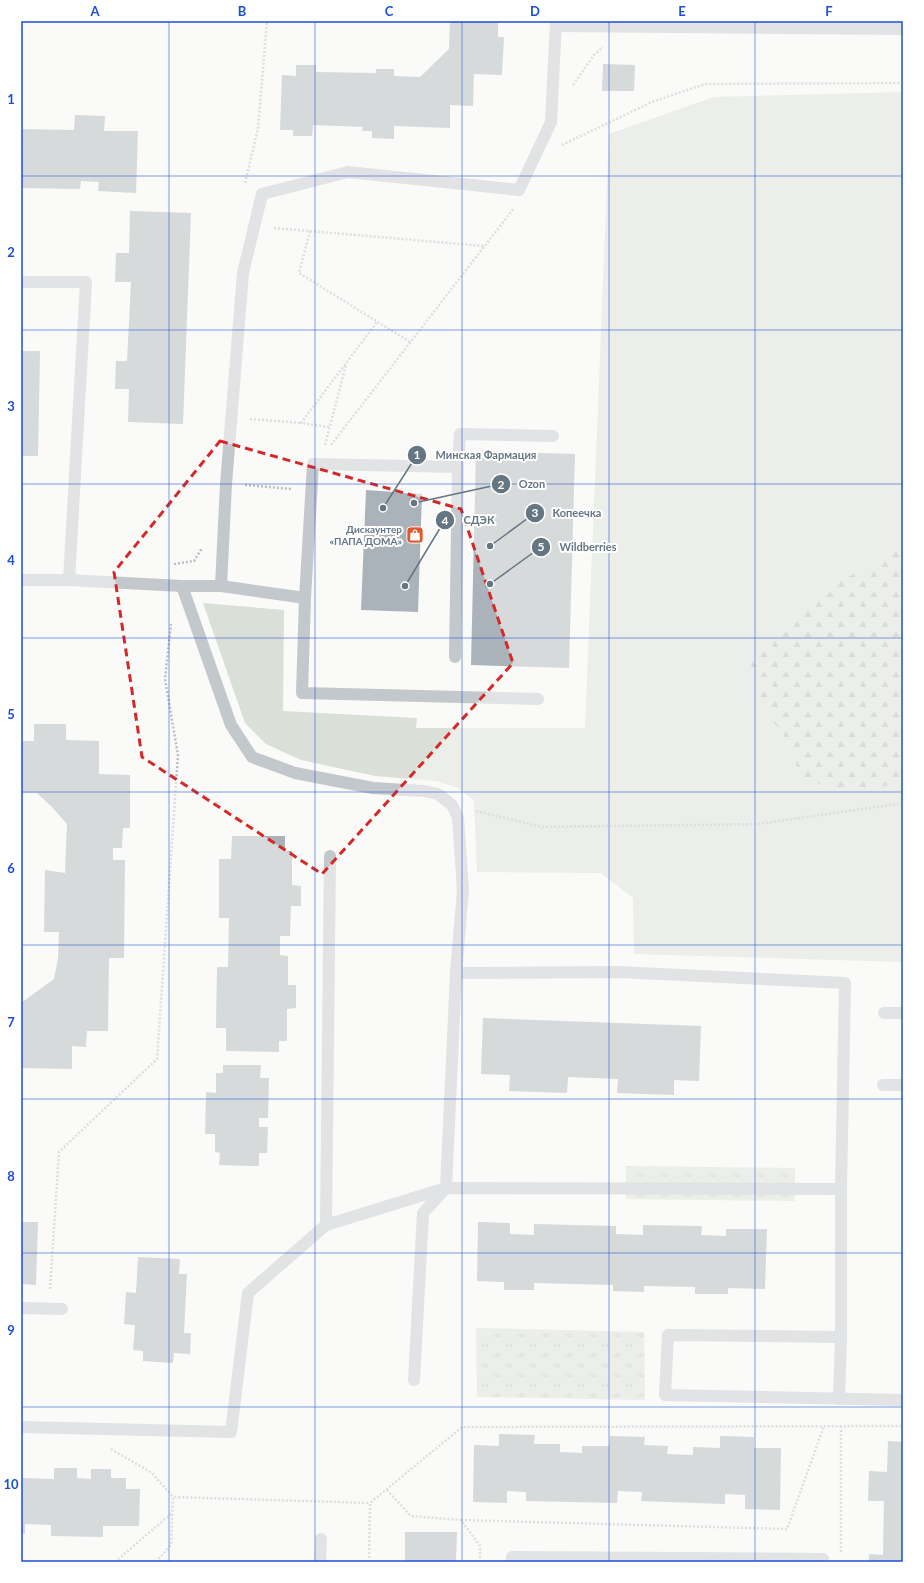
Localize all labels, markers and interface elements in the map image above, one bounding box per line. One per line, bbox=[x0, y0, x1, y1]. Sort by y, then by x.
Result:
text: A bbox=[89, 3, 100, 19]
text: B bbox=[238, 3, 247, 19]
text: C bbox=[385, 3, 394, 19]
text: D bbox=[530, 3, 540, 19]
text: E bbox=[678, 3, 686, 19]
text: F bbox=[825, 3, 833, 19]
text: 1 bbox=[7, 91, 15, 107]
text: 2 bbox=[7, 244, 15, 260]
text: 3 bbox=[7, 398, 15, 414]
callout: Минская Фармация bbox=[407, 444, 544, 467]
text: 1 bbox=[414, 447, 421, 462]
text: Минская Фармация bbox=[436, 448, 536, 461]
callout: Ozon bbox=[491, 473, 553, 496]
text: 2 bbox=[498, 477, 505, 492]
text: Ozon bbox=[519, 477, 545, 490]
callout: Копеечка bbox=[525, 501, 610, 524]
text: 3 bbox=[532, 505, 539, 520]
text: Копеечка bbox=[553, 506, 601, 519]
callout: СДЭК bbox=[435, 509, 502, 532]
text: 4 bbox=[442, 513, 449, 528]
text: СДЭК bbox=[463, 513, 495, 526]
place label: Дискаунтер «ПАПА ДОМА» bbox=[329, 523, 402, 547]
shop icon: Дискаунтер «ПАПА ДОМА» bbox=[405, 525, 425, 545]
callout: Wildberries bbox=[531, 535, 624, 558]
text: 5 bbox=[538, 539, 545, 554]
text: Wildberries bbox=[559, 540, 617, 553]
text: 4 bbox=[7, 552, 15, 568]
text: 5 bbox=[7, 706, 15, 722]
text: 6 bbox=[7, 860, 15, 876]
text: 7 bbox=[7, 1014, 15, 1030]
text: 8 bbox=[7, 1168, 15, 1184]
text: 9 bbox=[7, 1322, 15, 1338]
text: 10 bbox=[3, 1476, 19, 1492]

